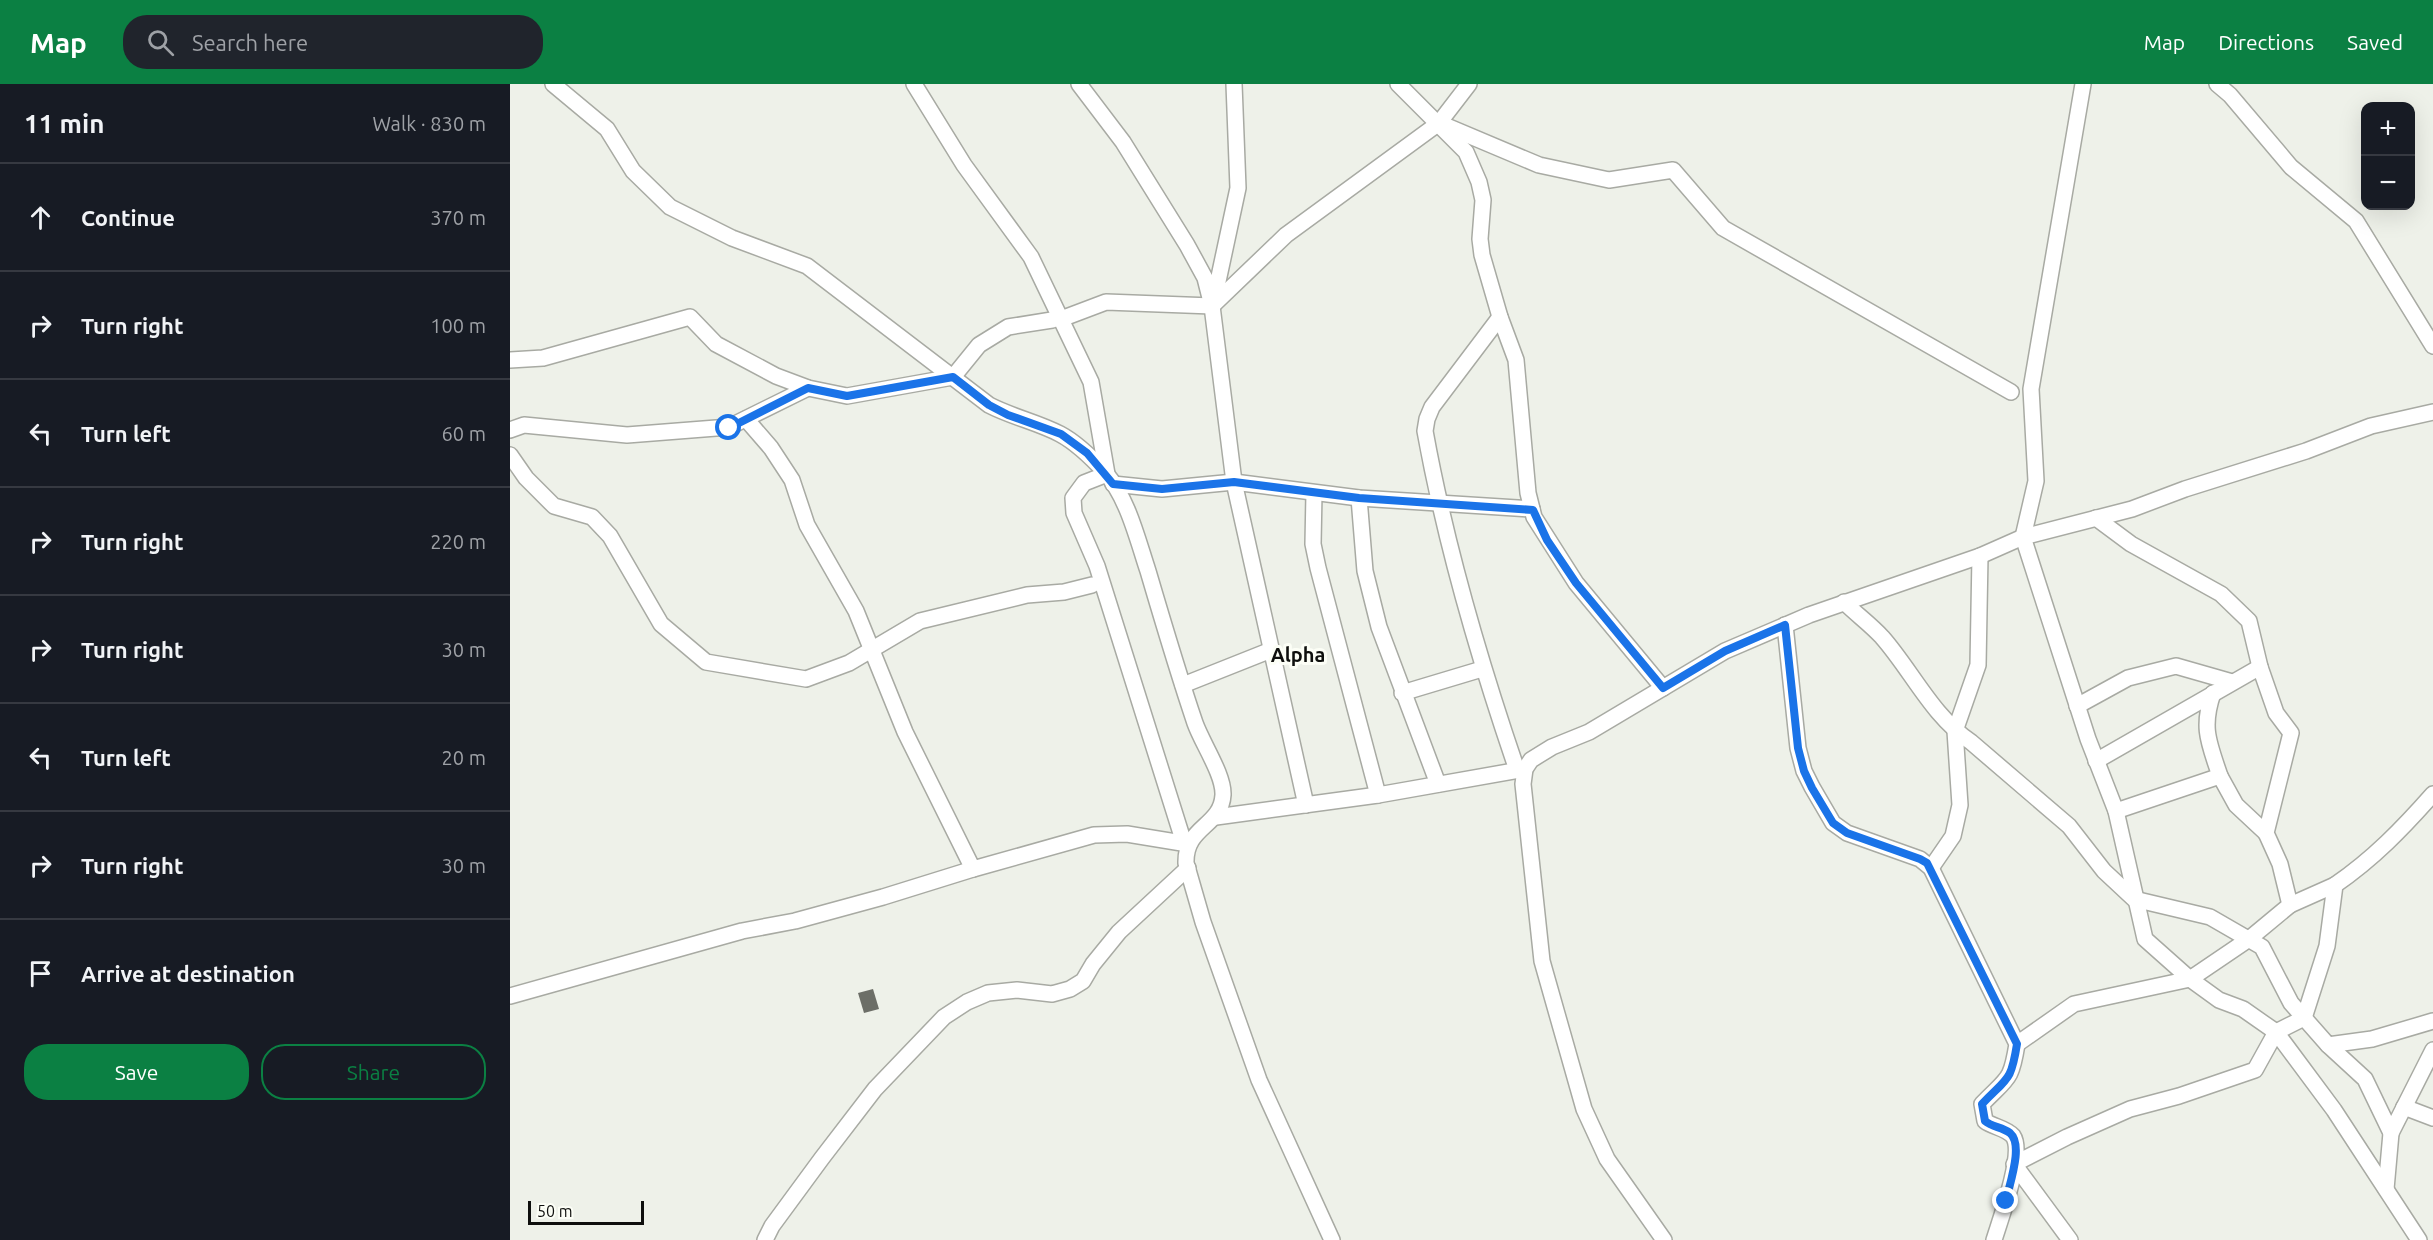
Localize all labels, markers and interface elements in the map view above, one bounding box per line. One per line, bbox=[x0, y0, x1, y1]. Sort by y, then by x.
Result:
search box bbox=[123, 15, 543, 69]
icon: search bbox=[144, 26, 177, 59]
text: Map bbox=[30, 27, 87, 58]
text: Search here bbox=[192, 30, 308, 55]
text: Map bbox=[2144, 30, 2185, 54]
text: Directions bbox=[2218, 30, 2314, 54]
text: Saved bbox=[2347, 30, 2403, 54]
map controls bbox=[2361, 102, 2415, 210]
button: + bbox=[2361, 102, 2415, 156]
text: 11 min bbox=[24, 109, 104, 138]
text: Walk · 830 m bbox=[373, 112, 486, 135]
button: − bbox=[2361, 156, 2415, 210]
icon: ahead bbox=[24, 201, 57, 234]
text: Continue bbox=[81, 205, 175, 230]
text: 370 m bbox=[430, 206, 486, 229]
icon: right bbox=[24, 309, 57, 342]
text: Turn right bbox=[81, 313, 183, 338]
text: 100 m bbox=[430, 314, 486, 337]
route start bbox=[715, 414, 741, 440]
icon: left bbox=[24, 417, 57, 450]
text: Turn left bbox=[81, 421, 171, 446]
text: 60 m bbox=[442, 422, 486, 445]
icon: right bbox=[24, 525, 57, 558]
text: Turn right bbox=[81, 529, 183, 554]
text: 220 m bbox=[430, 530, 486, 553]
icon: right bbox=[24, 633, 57, 666]
text: Turn right bbox=[81, 637, 183, 662]
text: 30 m bbox=[442, 638, 486, 661]
district label: Alpha bbox=[1271, 643, 1325, 666]
icon: left bbox=[24, 741, 57, 774]
text: Turn left bbox=[81, 745, 171, 770]
text: 20 m bbox=[442, 746, 486, 769]
icon: right bbox=[24, 849, 57, 882]
text: Turn right bbox=[81, 853, 183, 878]
text: 30 m bbox=[442, 854, 486, 877]
icon: arrive bbox=[24, 957, 57, 990]
text: Arrive at destination bbox=[81, 961, 295, 986]
button: Save bbox=[24, 1044, 249, 1100]
button: Share bbox=[261, 1044, 486, 1100]
route end bbox=[1992, 1187, 2018, 1213]
scale bar bbox=[528, 1198, 644, 1226]
text: 50 m bbox=[537, 1202, 573, 1220]

